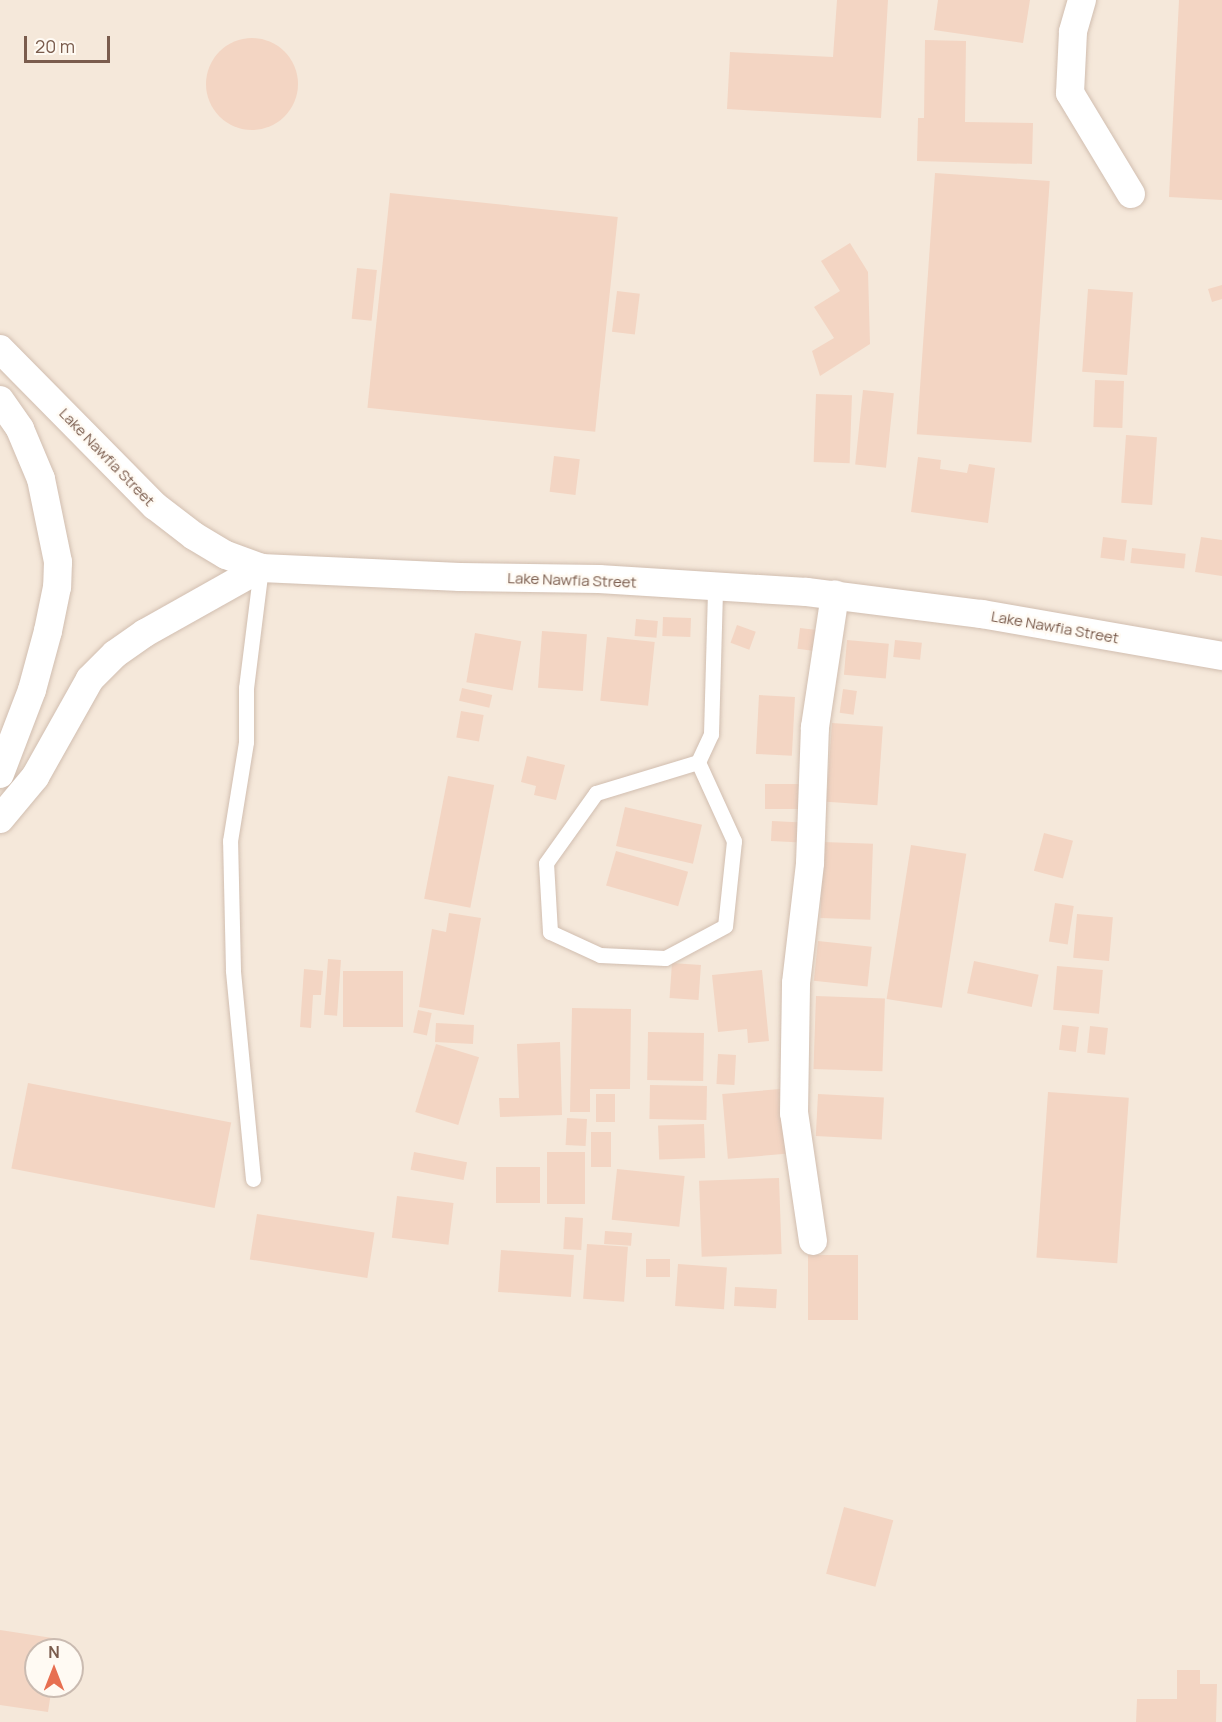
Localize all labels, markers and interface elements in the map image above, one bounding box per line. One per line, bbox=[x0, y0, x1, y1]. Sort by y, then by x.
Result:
scale bar bbox=[27, 24, 112, 62]
text: 20 m bbox=[35, 34, 75, 58]
street label: Lake Nawfia Street bbox=[56, 404, 158, 510]
street label: Lake Nawfia Street bbox=[507, 569, 637, 591]
street label: Lake Nawfia Street bbox=[990, 607, 1120, 647]
north arrow bbox=[24, 1638, 84, 1698]
text: N bbox=[48, 1641, 60, 1663]

